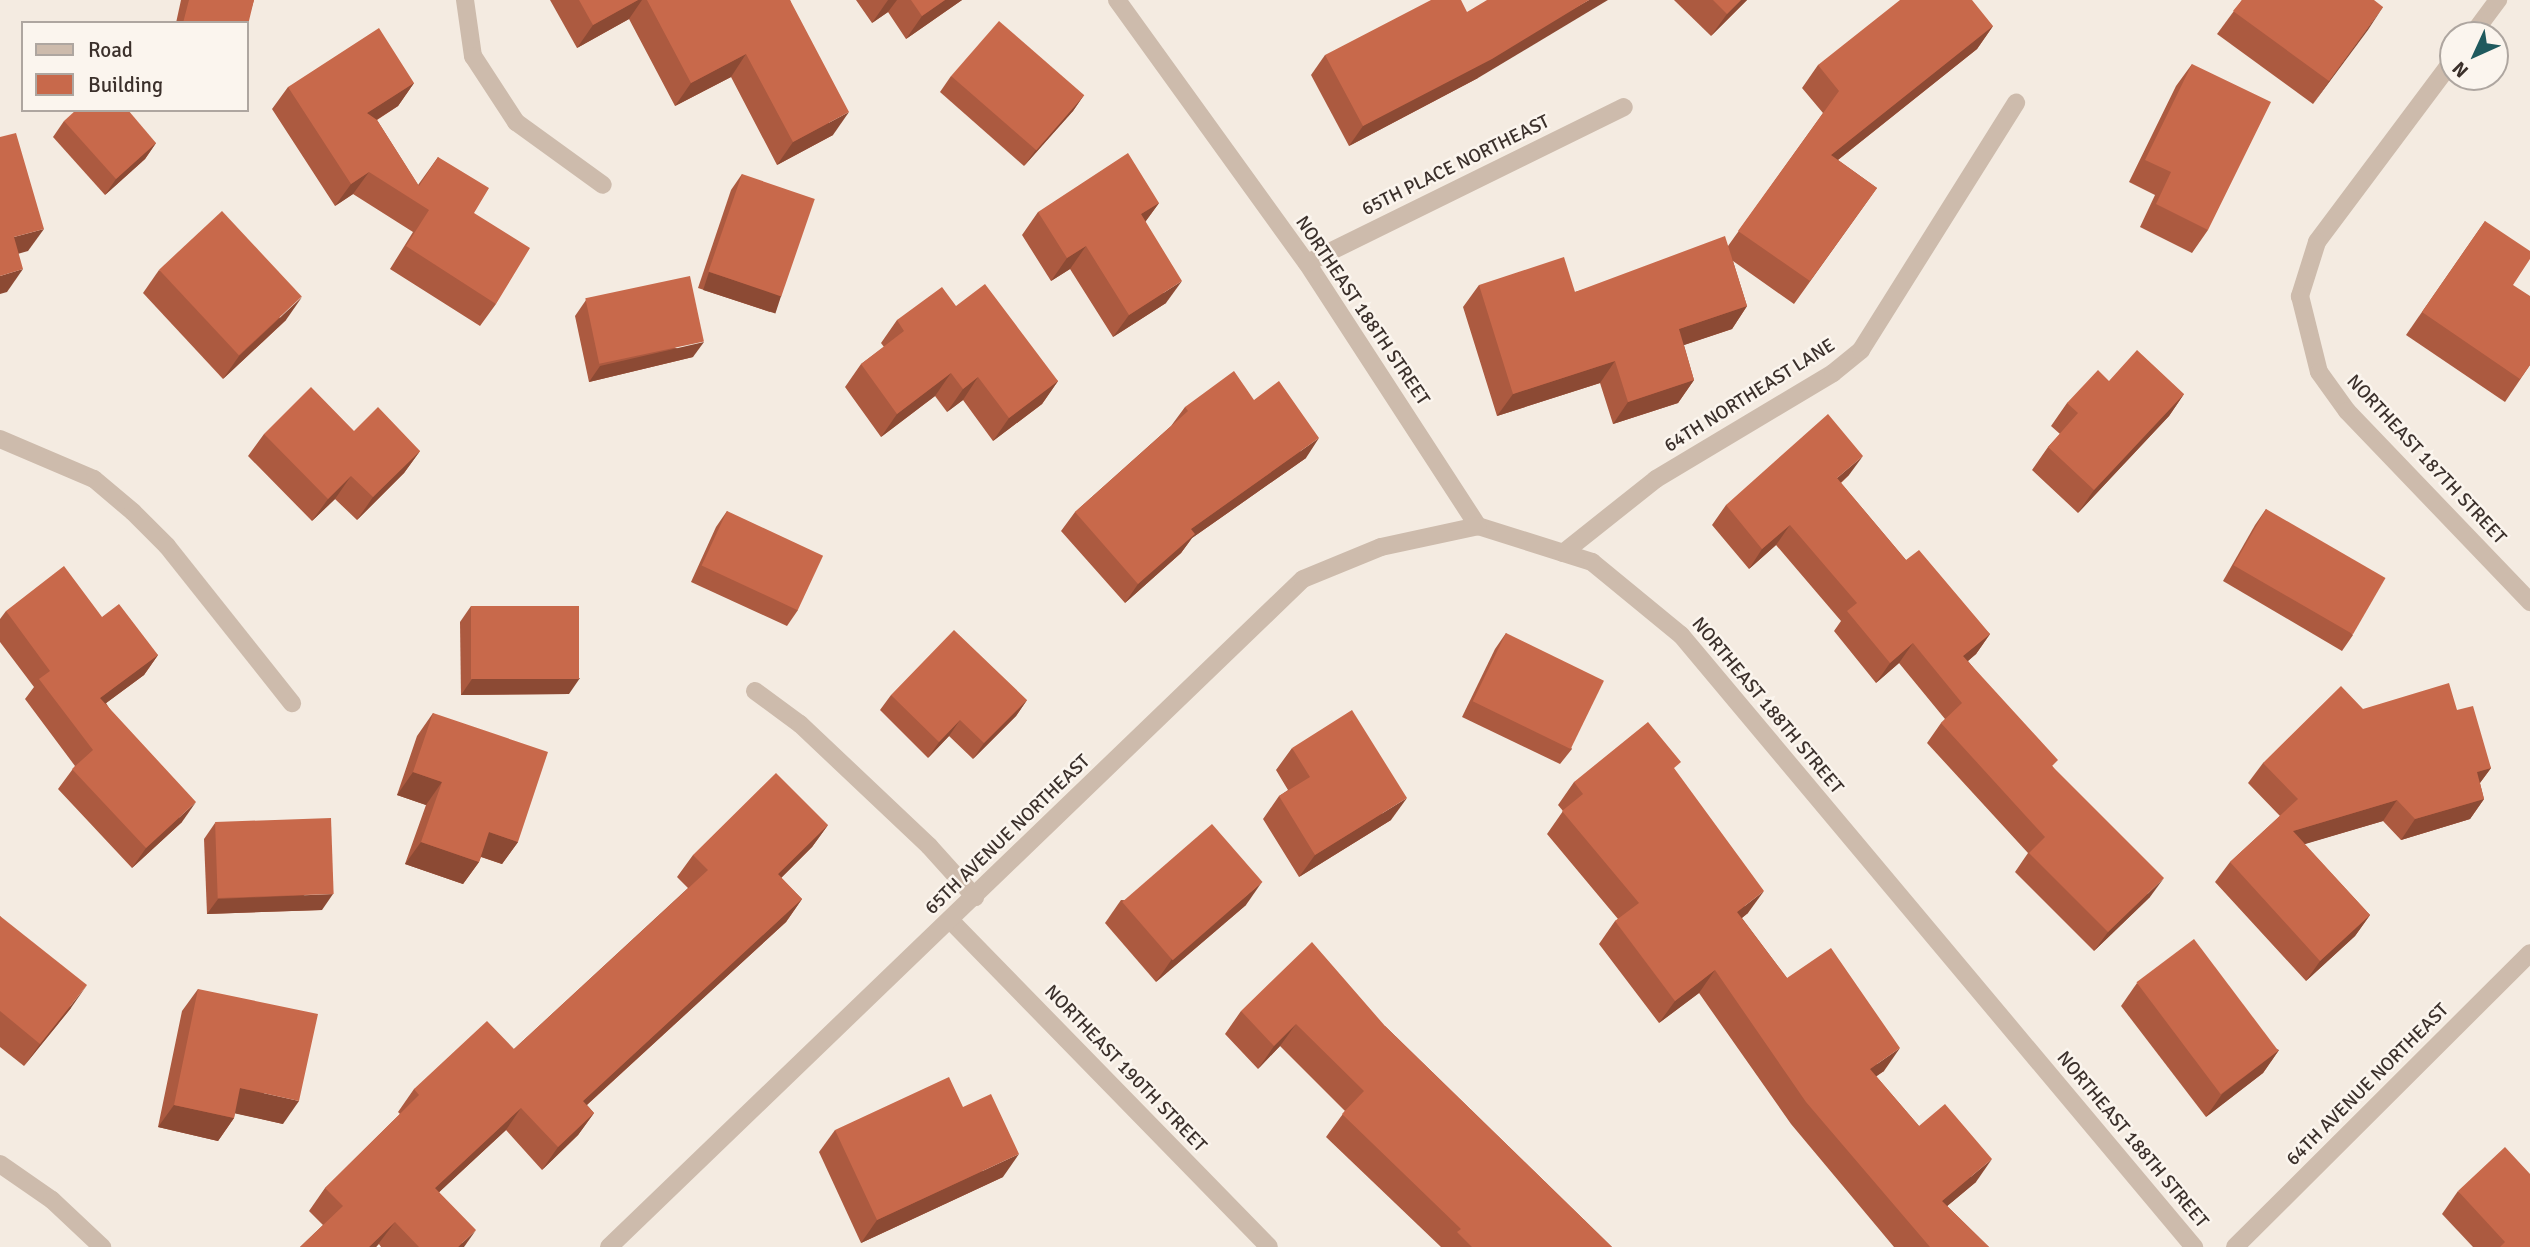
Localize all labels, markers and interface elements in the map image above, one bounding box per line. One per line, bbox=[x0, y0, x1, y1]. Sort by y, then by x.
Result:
legend bbox=[21, 21, 248, 112]
north arrow bbox=[2439, 21, 2509, 91]
text: Road bbox=[88, 37, 133, 63]
text: N bbox=[2447, 56, 2474, 83]
text: Building bbox=[88, 72, 163, 98]
street label: 65TH PLACE NORTHEAST bbox=[1359, 111, 1553, 221]
street label: NORTHEAST 188TH STREET bbox=[1290, 212, 1434, 410]
street label: 64TH NORTHEAST LANE bbox=[1661, 334, 1839, 458]
street label: NORTHEAST 187TH STREET bbox=[2341, 371, 2511, 549]
street label: NORTHEAST 188TH STREET bbox=[1686, 613, 1848, 799]
street label: 65TH AVENUE NORTHEAST bbox=[921, 750, 1095, 920]
street label: NORTHEAST 190TH STREET bbox=[1039, 981, 1211, 1157]
street label: 64TH AVENUE NORTHEAST bbox=[2282, 999, 2454, 1171]
street label: NORTHEAST 188TH STREET bbox=[2051, 1047, 2213, 1233]

